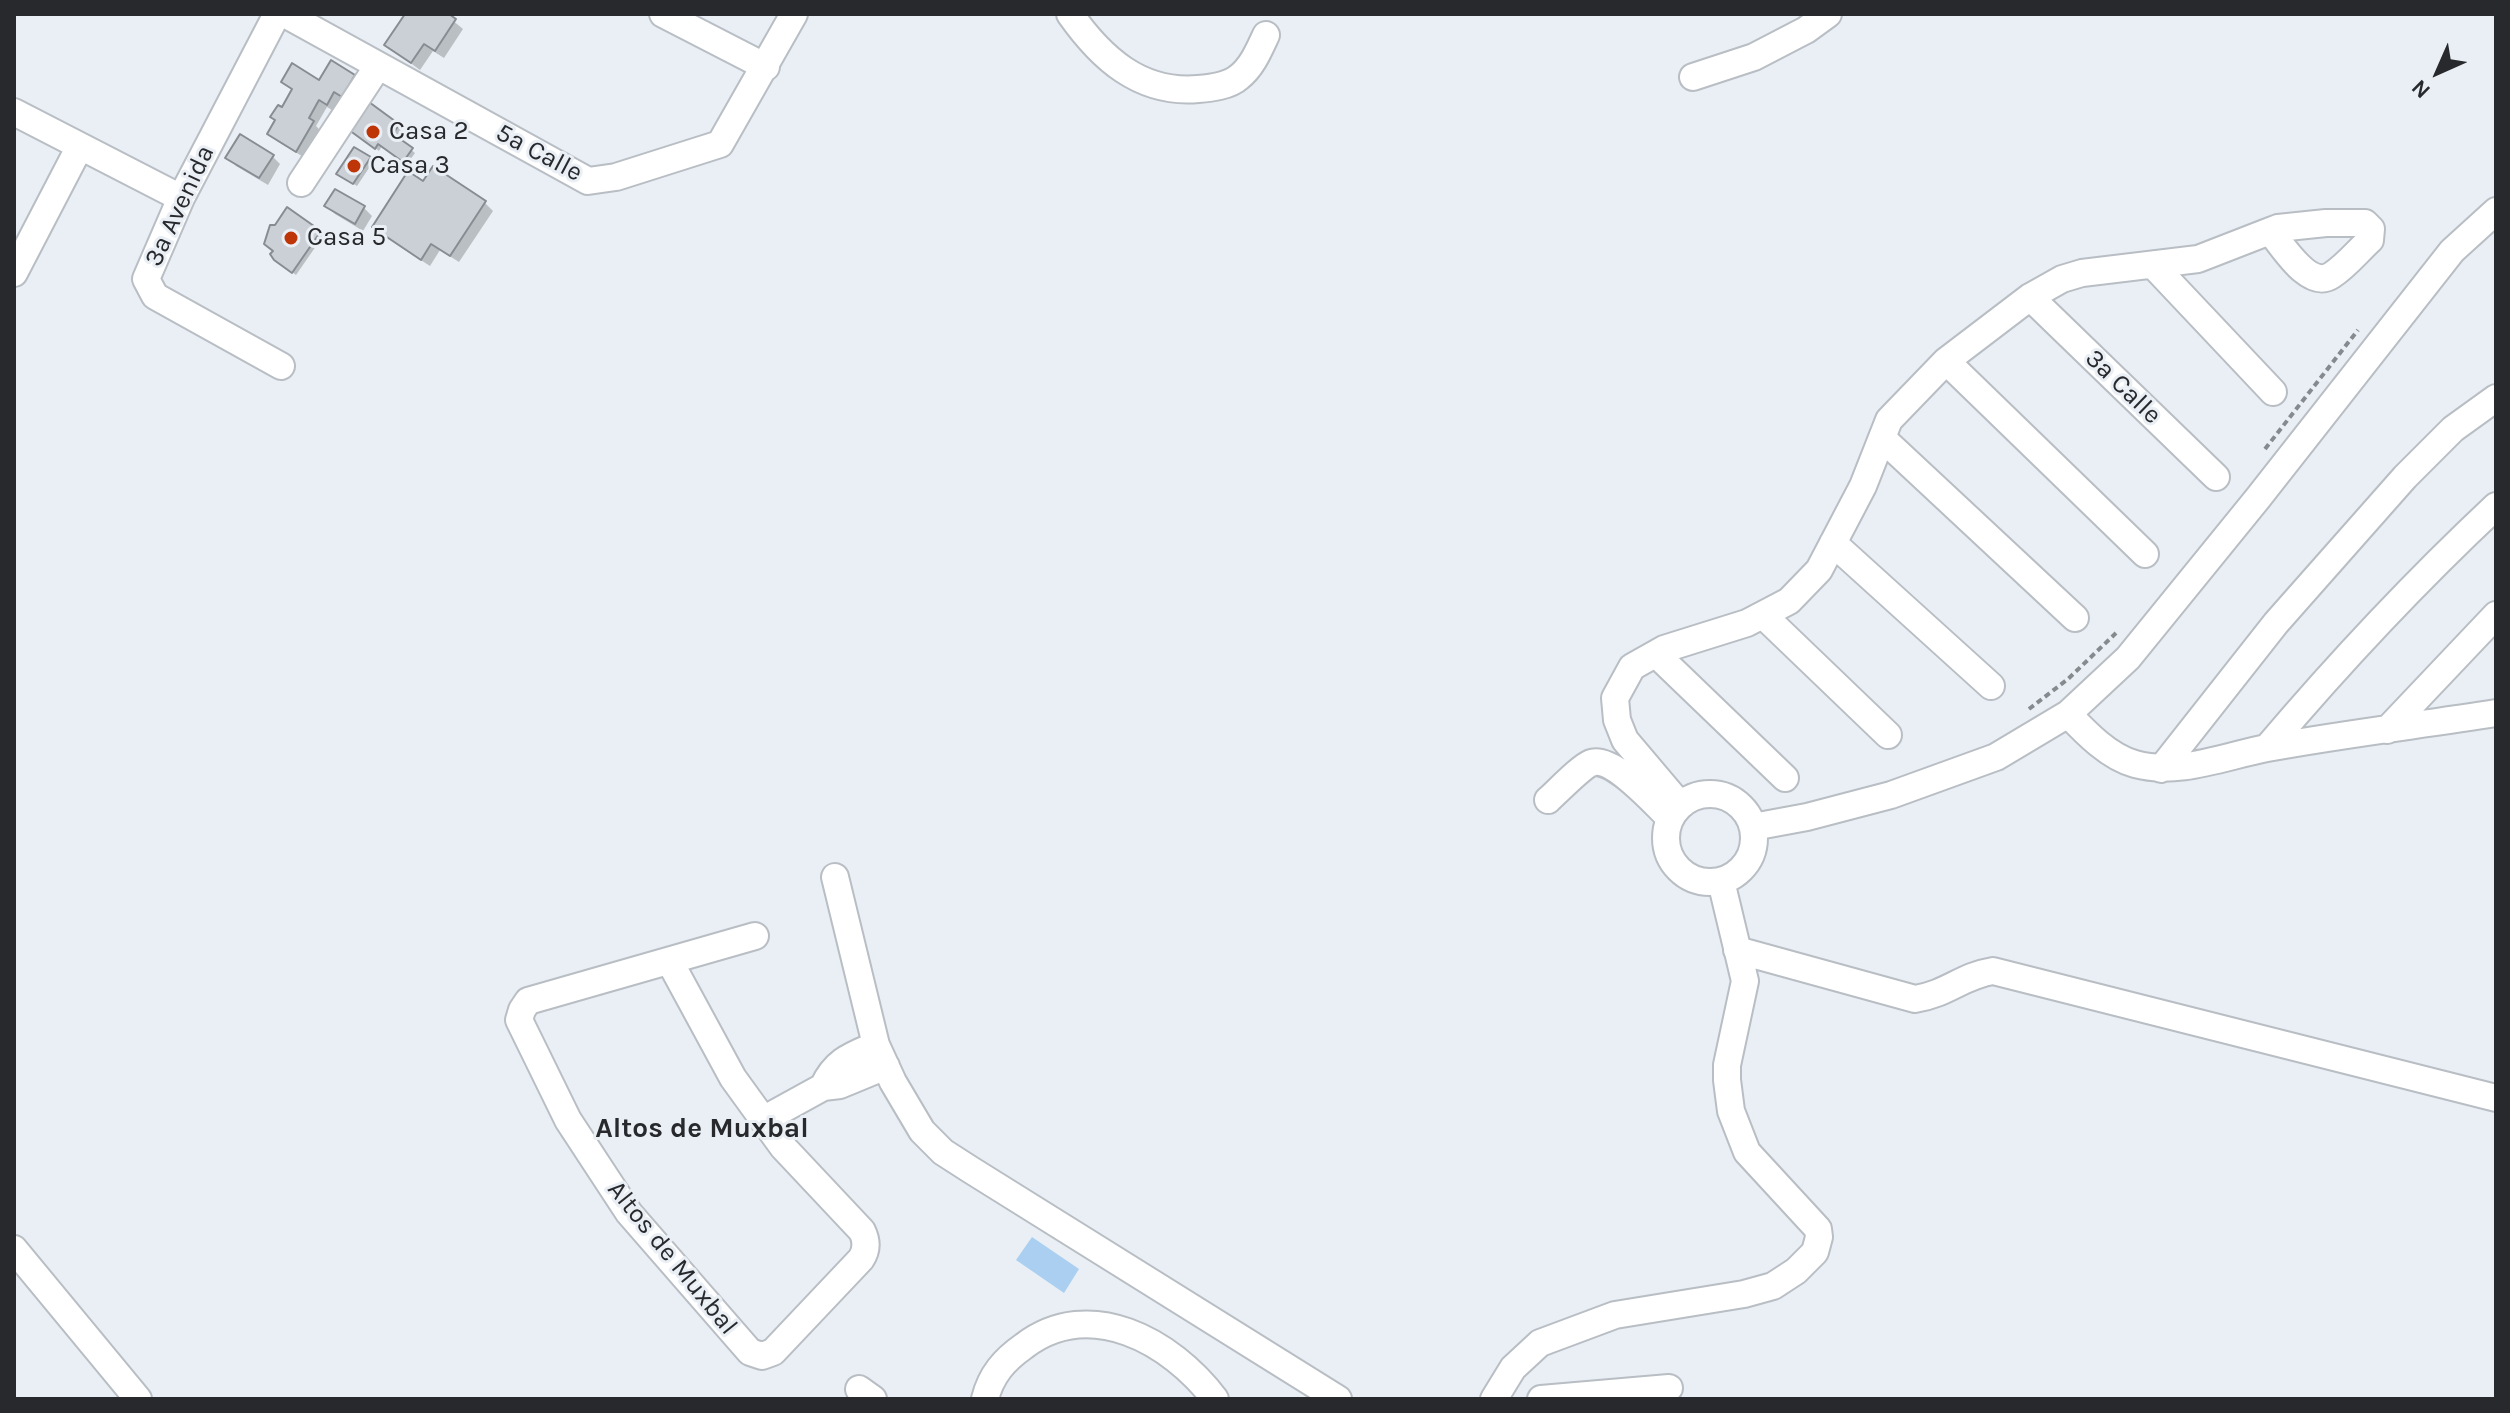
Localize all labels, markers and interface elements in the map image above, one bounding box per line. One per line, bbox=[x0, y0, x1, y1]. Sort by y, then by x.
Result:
north arrow bbox=[2398, 32, 2478, 112]
text: N bbox=[2406, 74, 2436, 104]
place label: Casa 2 bbox=[389, 116, 468, 148]
street label: 5a Calle bbox=[490, 117, 588, 189]
marker: Casa 2 bbox=[364, 123, 382, 141]
street label: 3a Avenida bbox=[138, 141, 222, 271]
place label: Casa 3 bbox=[370, 150, 450, 182]
marker: Casa 3 bbox=[345, 157, 363, 175]
place label: Casa 5 bbox=[307, 222, 386, 254]
marker: Casa 5 bbox=[282, 229, 300, 247]
street label: 3a Calle bbox=[2078, 343, 2168, 431]
district label: Altos de Muxbal bbox=[595, 1112, 809, 1146]
street label: Altos de Muxbal bbox=[600, 1175, 744, 1341]

